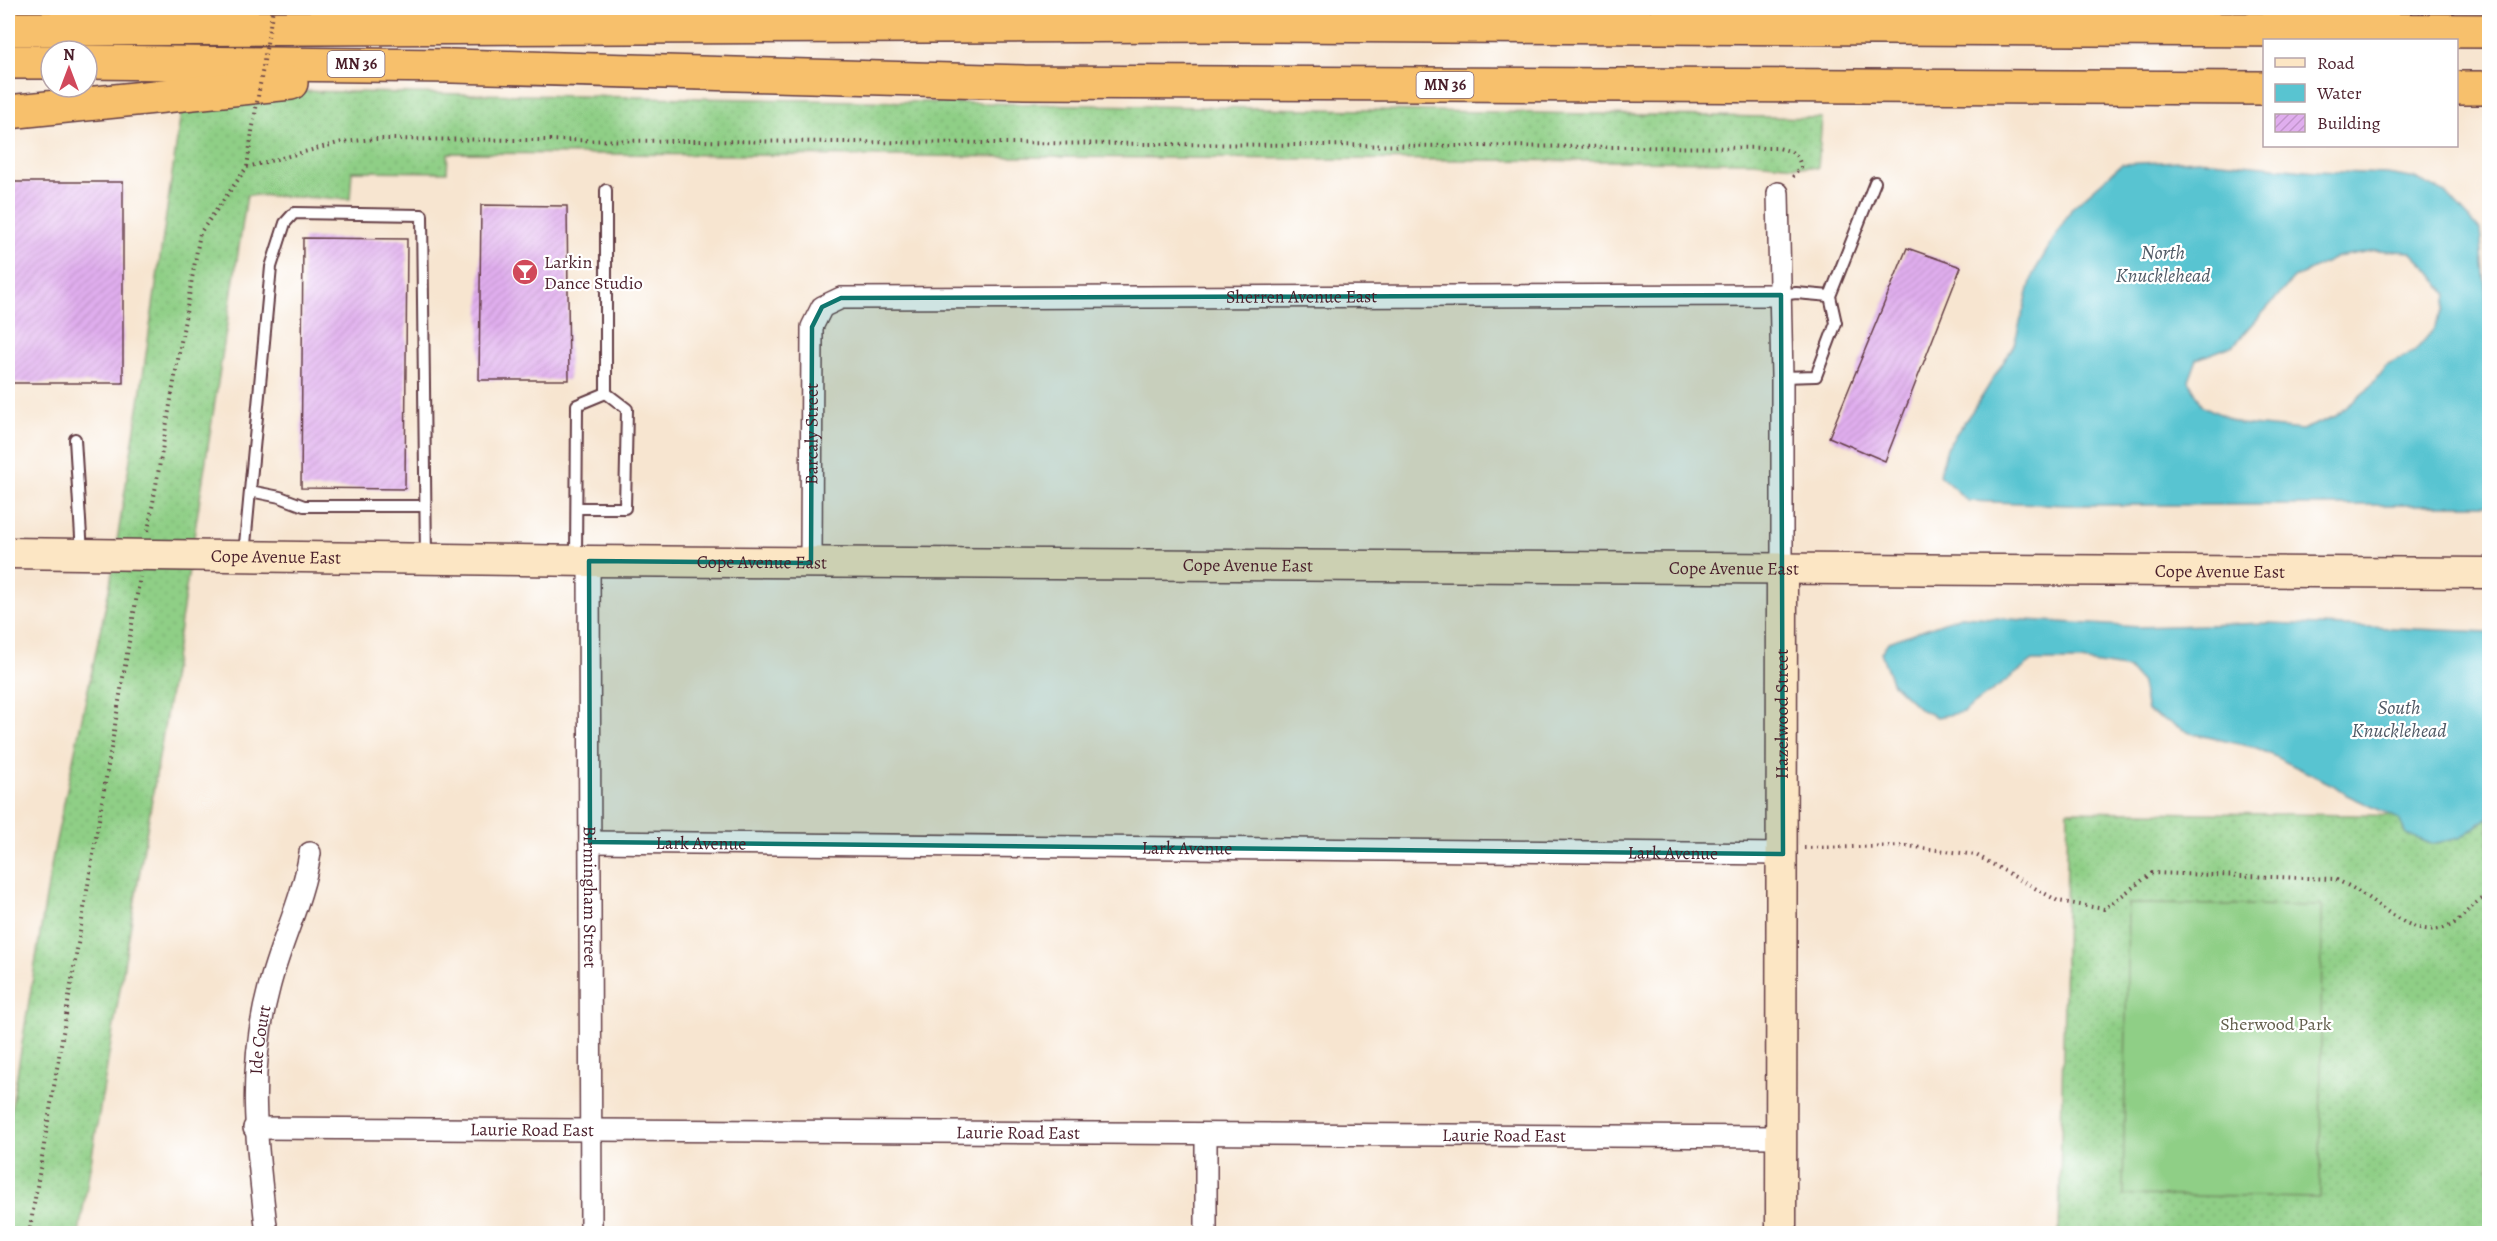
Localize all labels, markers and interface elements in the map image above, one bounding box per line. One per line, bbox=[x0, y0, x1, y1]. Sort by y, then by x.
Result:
north arrow bbox=[39, 39, 99, 99]
legend bbox=[2263, 39, 2458, 147]
text: N bbox=[63, 44, 75, 66]
road number: MN 36 bbox=[328, 51, 385, 77]
text: Road bbox=[2317, 51, 2355, 75]
road number: MN 36 bbox=[1416, 72, 1474, 98]
text: Water bbox=[2316, 81, 2362, 105]
text: Building bbox=[2317, 111, 2381, 135]
water label: North Knucklehead bbox=[2115, 239, 2211, 289]
place label: Larkin Dance Studio bbox=[544, 250, 643, 295]
bar icon: Larkin Dance Studio bbox=[510, 257, 540, 287]
street label: Sherren Avenue East bbox=[1226, 284, 1377, 309]
street label: Barcaly Street bbox=[799, 383, 824, 485]
street label: Cope Avenue East bbox=[211, 544, 341, 570]
street label: Cope Avenue East bbox=[697, 550, 827, 575]
street label: Cope Avenue East bbox=[1183, 553, 1313, 578]
street label: Cope Avenue East bbox=[1669, 556, 1799, 581]
street label: Cope Avenue East bbox=[2155, 559, 2285, 584]
street label: Hazelwood Street bbox=[1770, 649, 1794, 779]
water label: South Knucklehead bbox=[2351, 694, 2447, 744]
street label: Birmingham Street bbox=[578, 826, 602, 968]
street label: Lark Avenue bbox=[656, 831, 746, 856]
street label: Lark Avenue bbox=[1142, 836, 1232, 860]
street label: Lark Avenue bbox=[1628, 840, 1718, 865]
street label: Ide Court bbox=[244, 1003, 277, 1075]
park label: Sherwood Park bbox=[2220, 1012, 2332, 1036]
street label: Laurie Road East bbox=[470, 1117, 594, 1142]
street label: Laurie Road East bbox=[956, 1120, 1080, 1145]
street label: Laurie Road East bbox=[1442, 1123, 1566, 1148]

